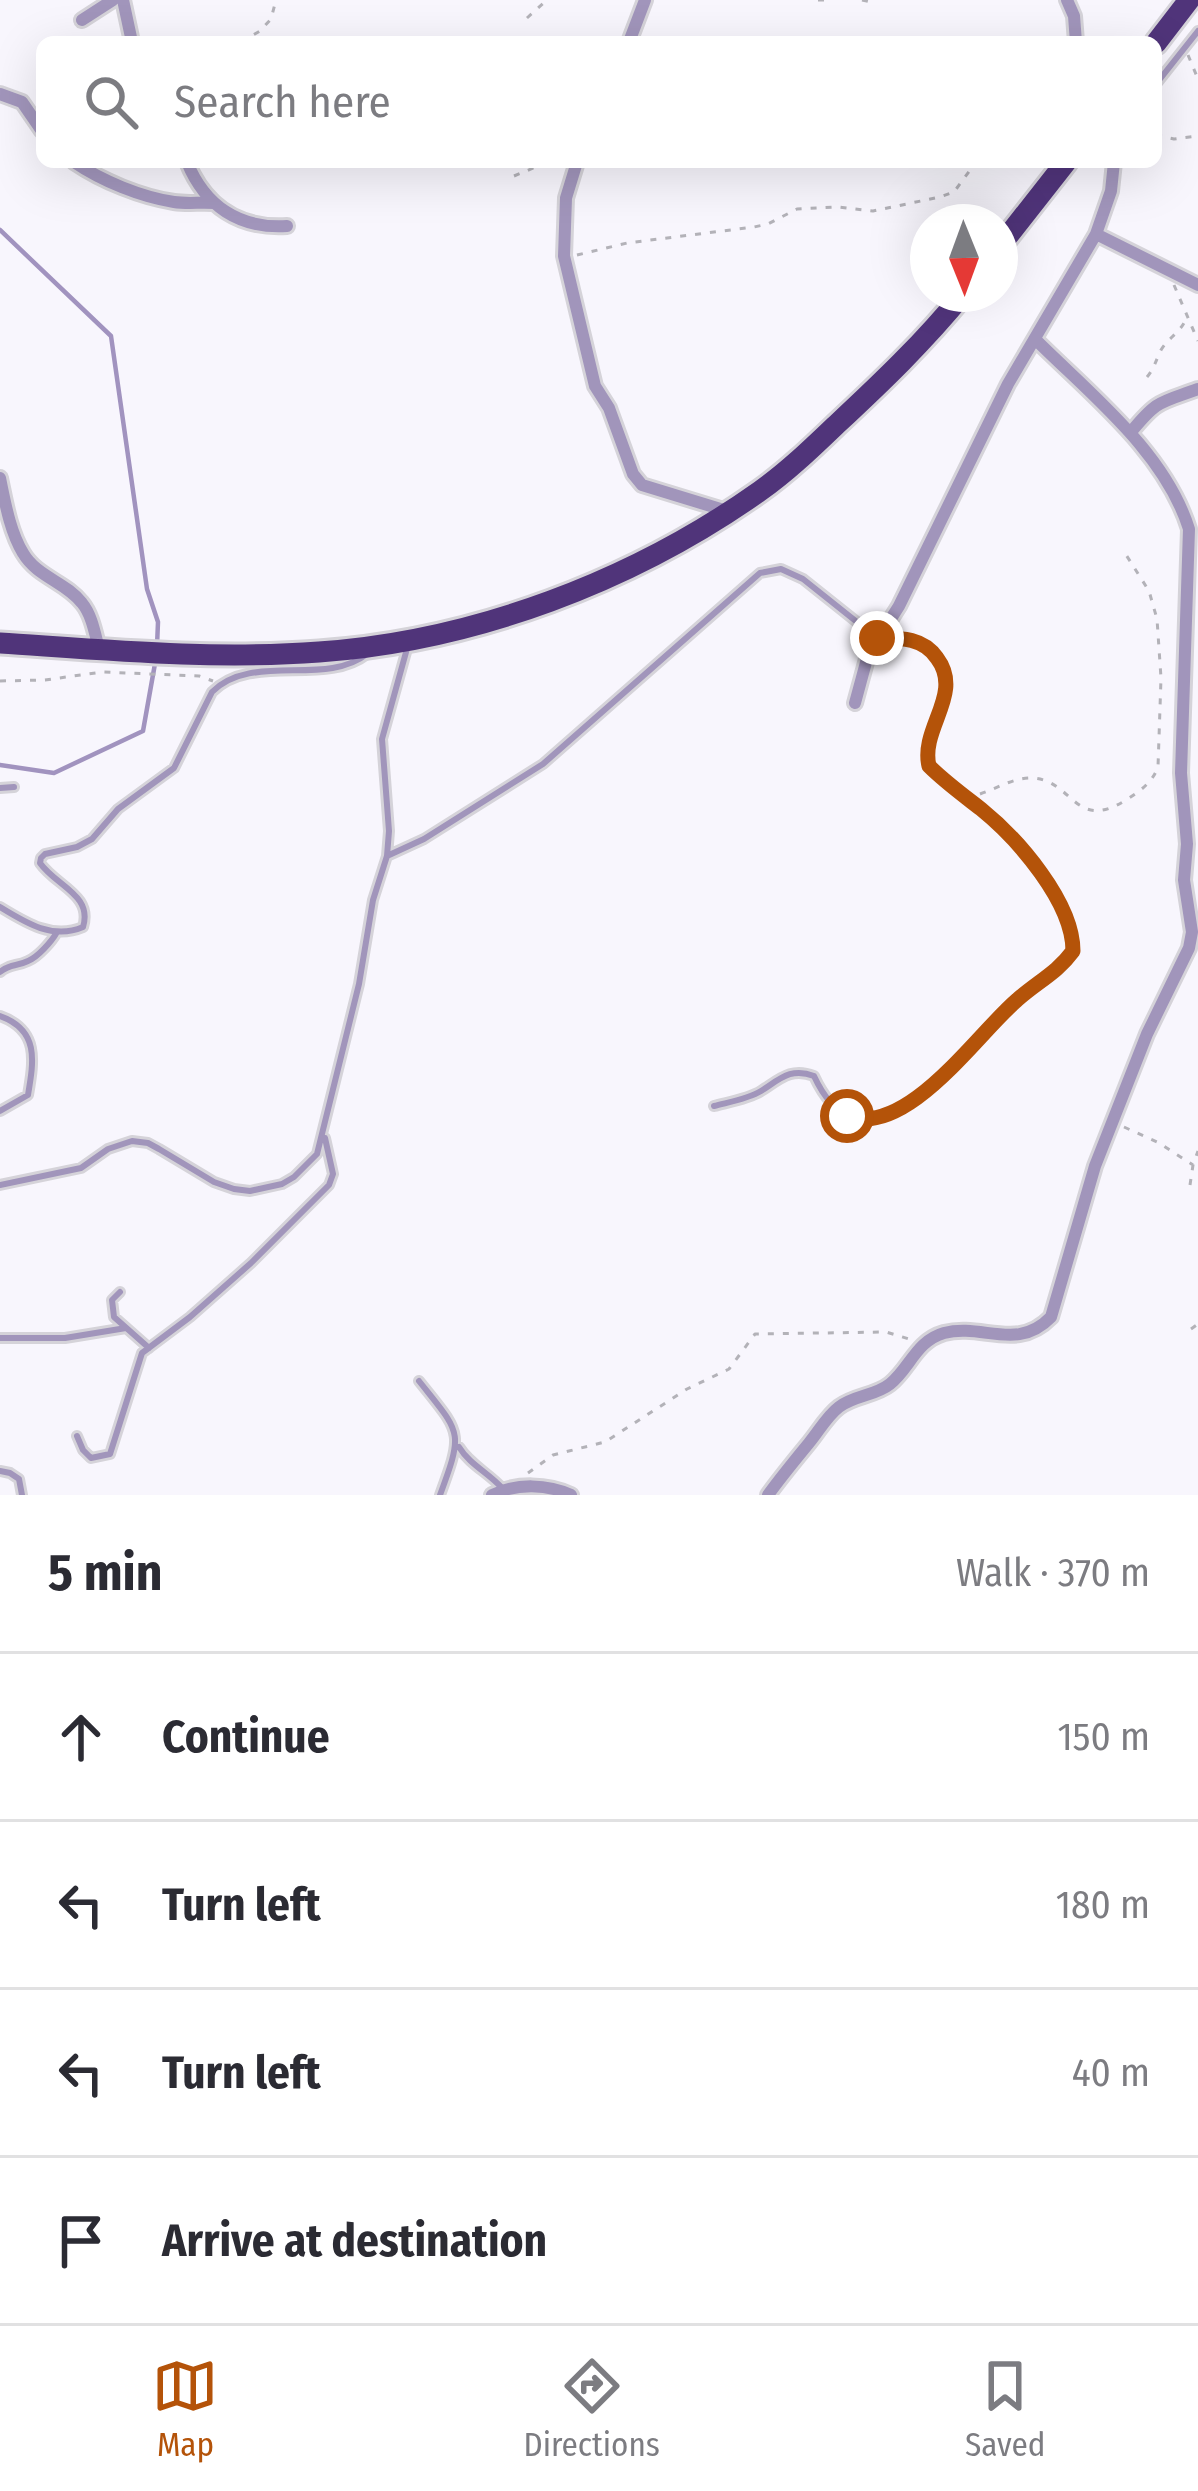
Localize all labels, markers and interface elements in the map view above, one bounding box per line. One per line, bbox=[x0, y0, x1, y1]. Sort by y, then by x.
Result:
search box bbox=[36, 36, 1162, 168]
icon: search bbox=[78, 69, 144, 135]
text: Search here bbox=[174, 75, 391, 129]
north arrow bbox=[910, 204, 1018, 312]
route end bbox=[850, 611, 904, 665]
route start bbox=[820, 1089, 874, 1143]
text: 5 min bbox=[48, 1542, 163, 1604]
text: Walk · 370 m bbox=[956, 1550, 1150, 1596]
icon: ahead bbox=[48, 1704, 114, 1770]
text: Continue bbox=[162, 1710, 330, 1764]
text: 150 m bbox=[1057, 1714, 1150, 1760]
icon: left bbox=[48, 1872, 114, 1938]
text: Turn left bbox=[162, 1878, 321, 1932]
text: 180 m bbox=[1056, 1882, 1150, 1928]
icon: left bbox=[48, 2040, 114, 2106]
text: Turn left bbox=[162, 2046, 321, 2100]
text: 40 m bbox=[1072, 2050, 1150, 2096]
icon: arrive bbox=[48, 2208, 114, 2274]
text: Arrive at destination bbox=[162, 2214, 547, 2268]
tab: Map bbox=[152, 2353, 218, 2465]
tab: Directions bbox=[523, 2353, 660, 2465]
tab: Saved bbox=[965, 2353, 1045, 2465]

